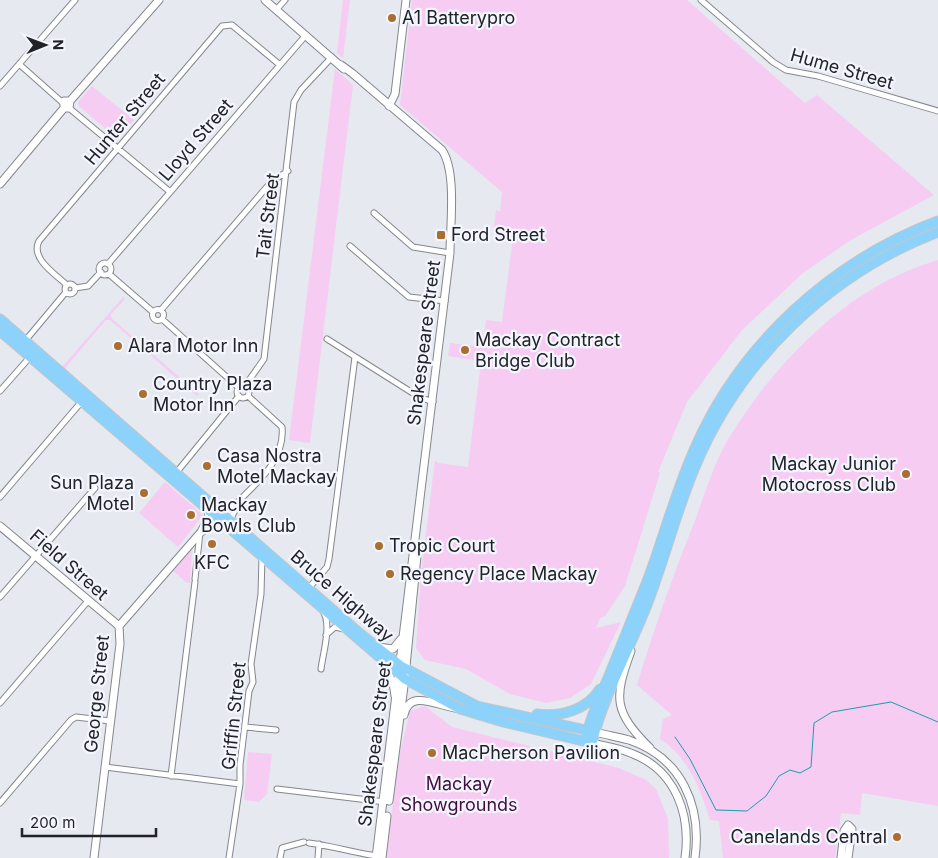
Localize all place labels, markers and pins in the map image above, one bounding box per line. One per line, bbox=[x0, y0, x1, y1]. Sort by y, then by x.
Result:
place label: A1 Batterypro bbox=[402, 7, 515, 28]
marker: A1 Batterypro bbox=[386, 12, 398, 24]
place label: Ford Street bbox=[451, 224, 545, 245]
marker: Ford Street bbox=[435, 229, 447, 241]
place label: Mackay Contract Bridge Club bbox=[475, 329, 620, 371]
place label: Alara Motor Inn bbox=[128, 335, 258, 356]
marker: Alara Motor Inn bbox=[112, 340, 124, 352]
marker: Mackay Contract Bridge Club bbox=[459, 344, 471, 356]
place label: Country Plaza Motor Inn bbox=[153, 373, 272, 415]
marker: Country Plaza Motor Inn bbox=[137, 388, 149, 400]
place label: Casa Nostra Motel Mackay bbox=[217, 445, 336, 487]
place label: Mackay Junior Motocross Club bbox=[762, 453, 896, 495]
marker: Casa Nostra Motel Mackay bbox=[201, 460, 213, 472]
marker: Mackay Junior Motocross Club bbox=[900, 468, 912, 480]
place label: Sun Plaza Motel bbox=[50, 472, 134, 514]
marker: Sun Plaza Motel bbox=[138, 487, 150, 499]
place label: Mackay Bowls Club bbox=[201, 494, 296, 536]
marker: Mackay Bowls Club bbox=[185, 509, 197, 521]
place label: Tropic Court bbox=[389, 535, 495, 556]
marker: KFC bbox=[206, 538, 218, 550]
marker: Tropic Court bbox=[373, 540, 385, 552]
place label: KFC bbox=[194, 552, 230, 573]
place label: Regency Place Mackay bbox=[400, 563, 597, 584]
marker: Regency Place Mackay bbox=[384, 568, 396, 580]
place label: MacPherson Pavilion bbox=[442, 742, 620, 763]
marker: MacPherson Pavilion bbox=[426, 747, 438, 759]
place label: Canelands Central bbox=[731, 826, 887, 847]
marker: Canelands Central bbox=[891, 831, 903, 843]

